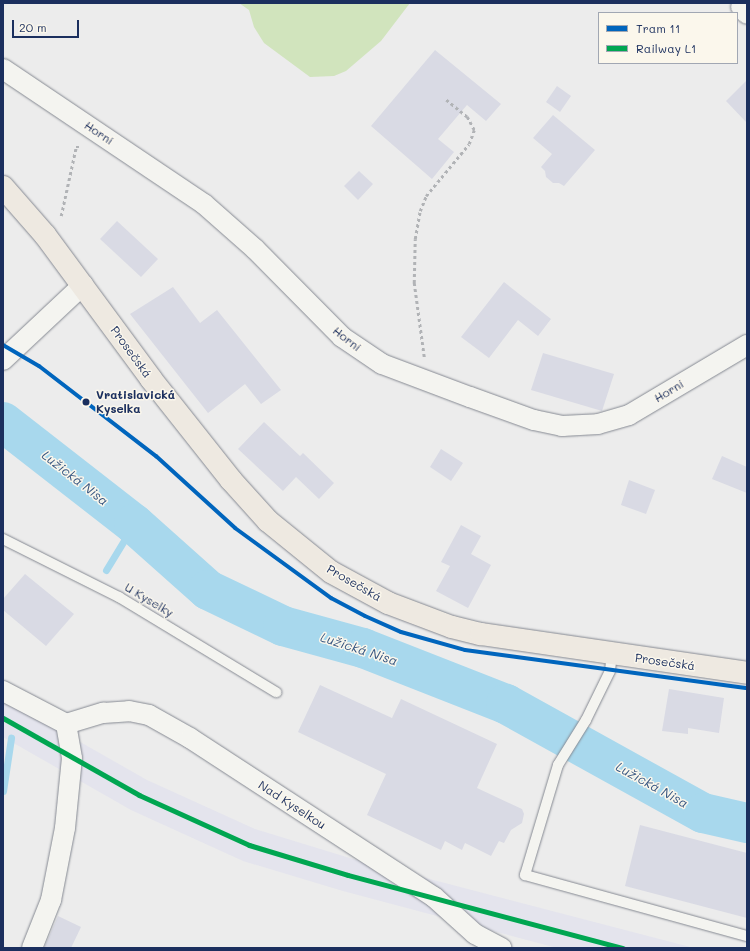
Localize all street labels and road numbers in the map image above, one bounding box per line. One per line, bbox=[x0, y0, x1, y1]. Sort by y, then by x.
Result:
street label: Horní bbox=[82, 118, 116, 148]
street label: Prosečská bbox=[107, 323, 155, 381]
street label: Horní bbox=[330, 323, 364, 355]
street label: Horní bbox=[652, 377, 686, 405]
street label: Prosečská bbox=[324, 562, 384, 604]
street label: U Kyselky bbox=[122, 580, 176, 620]
street label: Prosečská bbox=[634, 651, 696, 673]
street label: Nad Kyselkou bbox=[256, 778, 328, 832]

